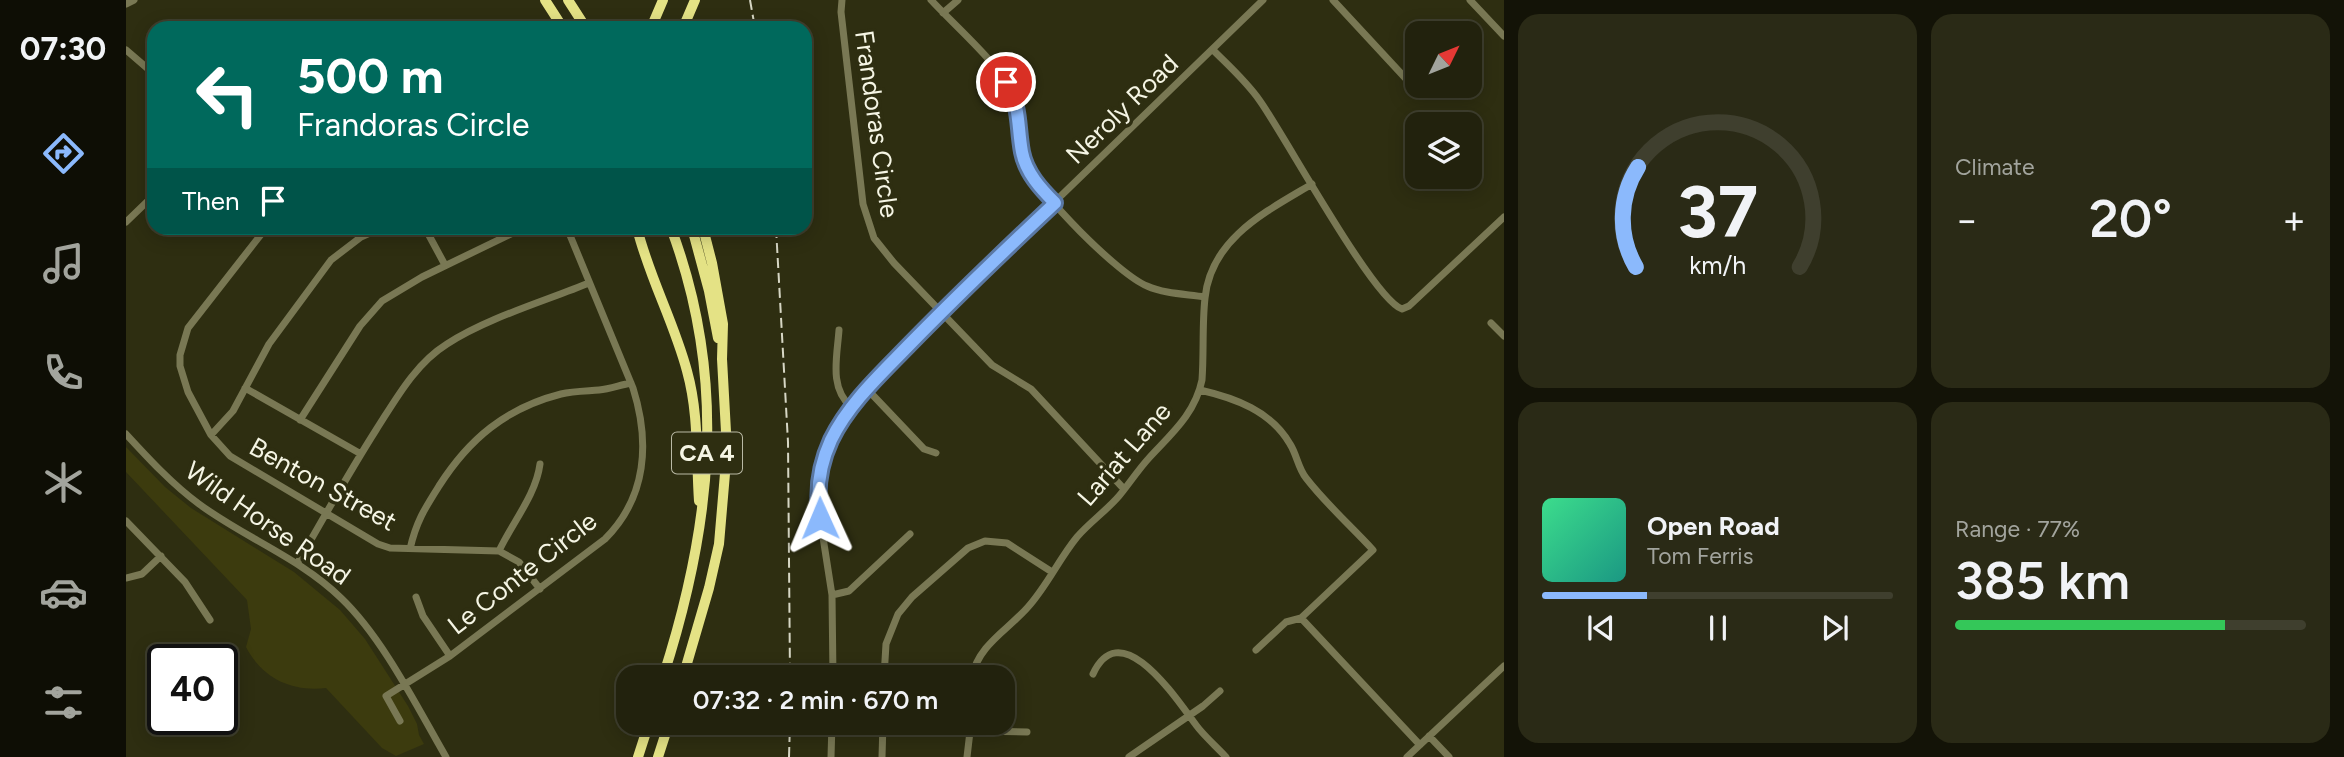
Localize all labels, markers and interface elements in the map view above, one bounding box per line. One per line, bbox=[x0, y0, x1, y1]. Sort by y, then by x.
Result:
north arrow bbox=[1405, 21, 1482, 98]
map controls bbox=[1405, 21, 1482, 189]
street label: Frandoras Circle bbox=[848, 28, 906, 220]
text: 07:30 bbox=[20, 30, 106, 68]
text: 500 m bbox=[297, 46, 443, 105]
street label: Neroly Road bbox=[1059, 48, 1185, 170]
icon: left bbox=[182, 49, 273, 140]
pin bbox=[976, 52, 1036, 112]
icon: arrive bbox=[987, 63, 1025, 101]
text: Frandoras Circle bbox=[297, 106, 529, 144]
button: layers bbox=[1405, 112, 1482, 189]
icon: directions bbox=[39, 129, 88, 178]
text: Climate bbox=[1955, 153, 2034, 181]
text: 37 bbox=[1677, 168, 1758, 255]
icon: arrive bbox=[254, 182, 292, 220]
text: Then bbox=[182, 185, 240, 217]
text: 20° bbox=[2089, 188, 2172, 250]
text: − bbox=[1955, 197, 1979, 243]
text: + bbox=[2282, 197, 2306, 243]
icon: music bbox=[39, 239, 88, 288]
text: km/h bbox=[1689, 250, 1746, 280]
icon: phone bbox=[39, 348, 88, 397]
street label: Lariat Lane bbox=[1070, 396, 1178, 512]
street label: Benton Street bbox=[244, 430, 402, 538]
road number: CA 4 bbox=[672, 432, 742, 474]
street label: Wild Horse Road bbox=[179, 454, 357, 592]
icon: climate bbox=[39, 458, 88, 507]
position arrow bbox=[783, 481, 857, 555]
street label: Le Conte Circle bbox=[441, 505, 603, 641]
text: Open Road bbox=[1647, 510, 1780, 542]
text: Range · 77% bbox=[1955, 515, 2080, 543]
text: Tom Ferris bbox=[1647, 542, 1753, 570]
text: 385 km bbox=[1955, 550, 2130, 612]
icon: car bbox=[39, 568, 88, 617]
icon: previous bbox=[1582, 609, 1620, 647]
icon: pause bbox=[1699, 609, 1737, 647]
icon: next bbox=[1816, 609, 1854, 647]
speed limit sign: 40 bbox=[147, 644, 238, 735]
icon: filters bbox=[39, 678, 88, 727]
text: 07:32 · 2 min · 670 m bbox=[693, 684, 938, 716]

